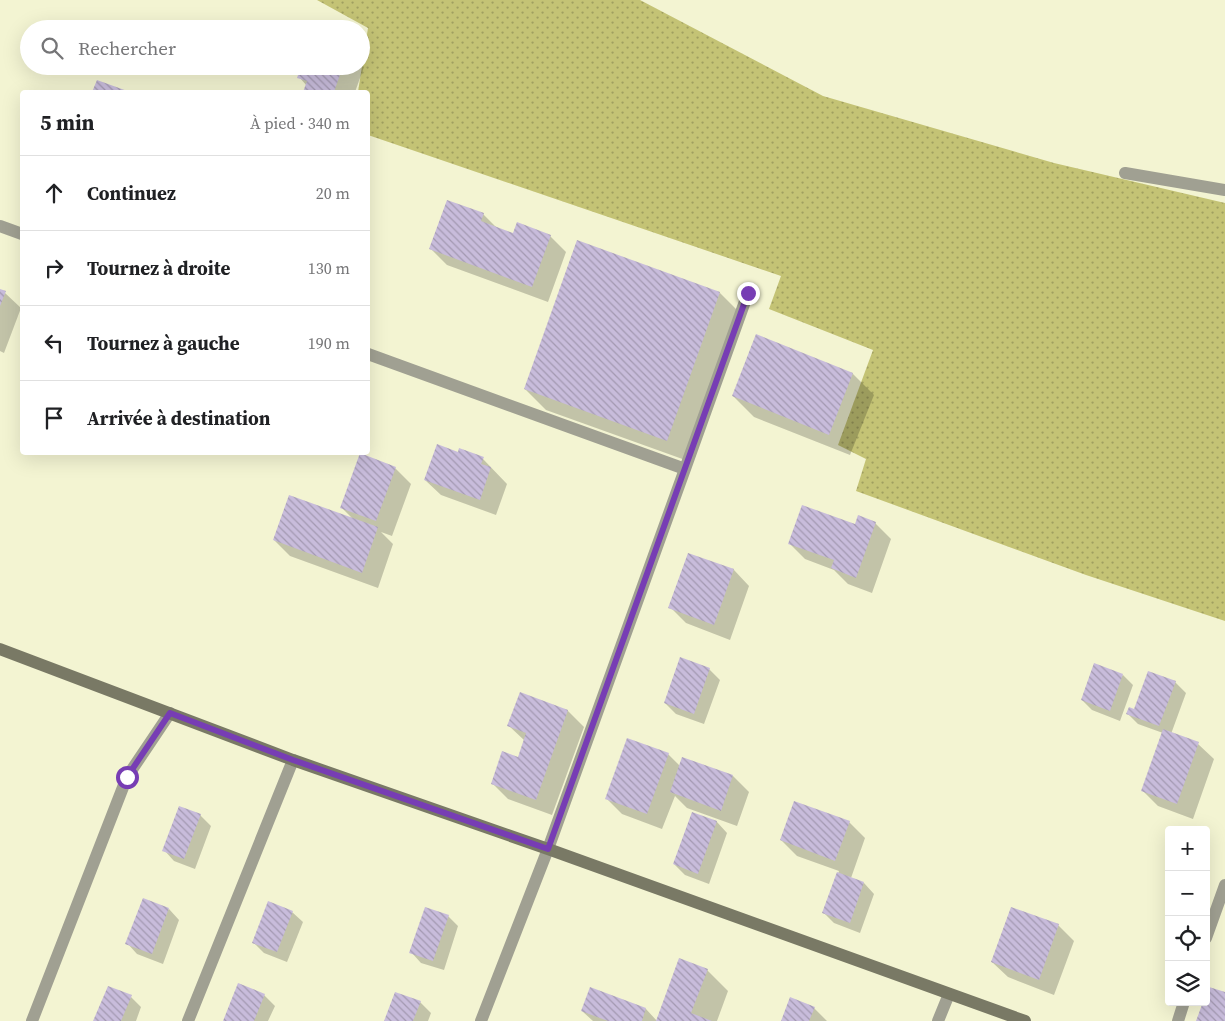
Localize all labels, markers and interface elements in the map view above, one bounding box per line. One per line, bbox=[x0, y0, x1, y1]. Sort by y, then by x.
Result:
search box bbox=[20, 20, 370, 75]
icon: search bbox=[38, 34, 66, 62]
text: Rechercher bbox=[78, 35, 176, 61]
text: 5 min bbox=[40, 108, 95, 137]
text: À pied · 340 m bbox=[250, 112, 350, 134]
icon: ahead bbox=[40, 179, 68, 207]
text: Continuez bbox=[87, 180, 176, 206]
text: 20 m bbox=[316, 182, 350, 204]
icon: right bbox=[40, 254, 68, 282]
text: Tournez à droite bbox=[87, 255, 230, 281]
text: 130 m bbox=[308, 257, 350, 279]
route end bbox=[737, 282, 760, 305]
icon: left bbox=[40, 329, 68, 357]
text: Tournez à gauche bbox=[87, 330, 240, 356]
text: 190 m bbox=[308, 332, 350, 354]
icon: arrive bbox=[40, 404, 68, 432]
text: Arrivée à destination bbox=[87, 405, 270, 431]
route start bbox=[116, 766, 139, 789]
map controls bbox=[1165, 826, 1210, 1006]
button: + bbox=[1165, 826, 1210, 871]
button: − bbox=[1165, 871, 1210, 916]
button: locate bbox=[1165, 916, 1210, 961]
button: layers bbox=[1165, 961, 1210, 1006]

